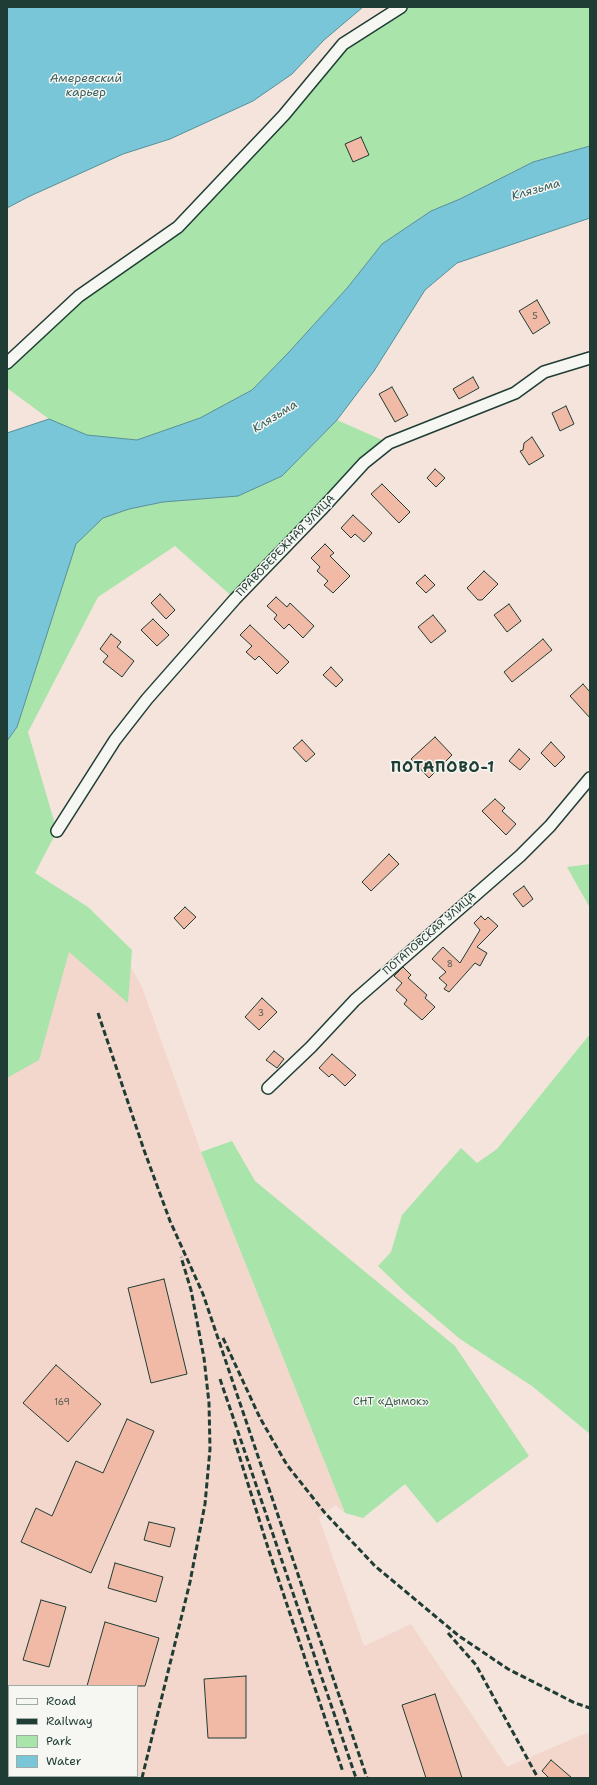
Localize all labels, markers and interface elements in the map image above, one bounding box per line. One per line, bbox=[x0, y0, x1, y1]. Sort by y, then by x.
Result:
water label: Амеревский карьер bbox=[50, 72, 122, 100]
water label: Клязьма bbox=[510, 176, 562, 204]
house number: 5 bbox=[532, 312, 538, 322]
water label: Клязьма bbox=[250, 398, 300, 436]
street label: ПРАВОБЕРЕЖНАЯ УЛИЦА bbox=[234, 493, 338, 599]
district label: ПОТАПОВО-1 bbox=[391, 759, 495, 777]
street label: ПОТАПОВСКАЯ УЛИЦА bbox=[381, 890, 479, 978]
house number: 8 bbox=[447, 960, 453, 970]
house number: 3 bbox=[258, 1009, 264, 1019]
park label: СНТ «Дымок» bbox=[353, 1395, 429, 1409]
house number: 169 bbox=[54, 1398, 70, 1408]
legend bbox=[8, 1685, 138, 1777]
text: Road bbox=[46, 1693, 76, 1709]
text: Railway bbox=[46, 1713, 93, 1729]
text: Park bbox=[46, 1733, 72, 1749]
text: Water bbox=[46, 1753, 81, 1769]

